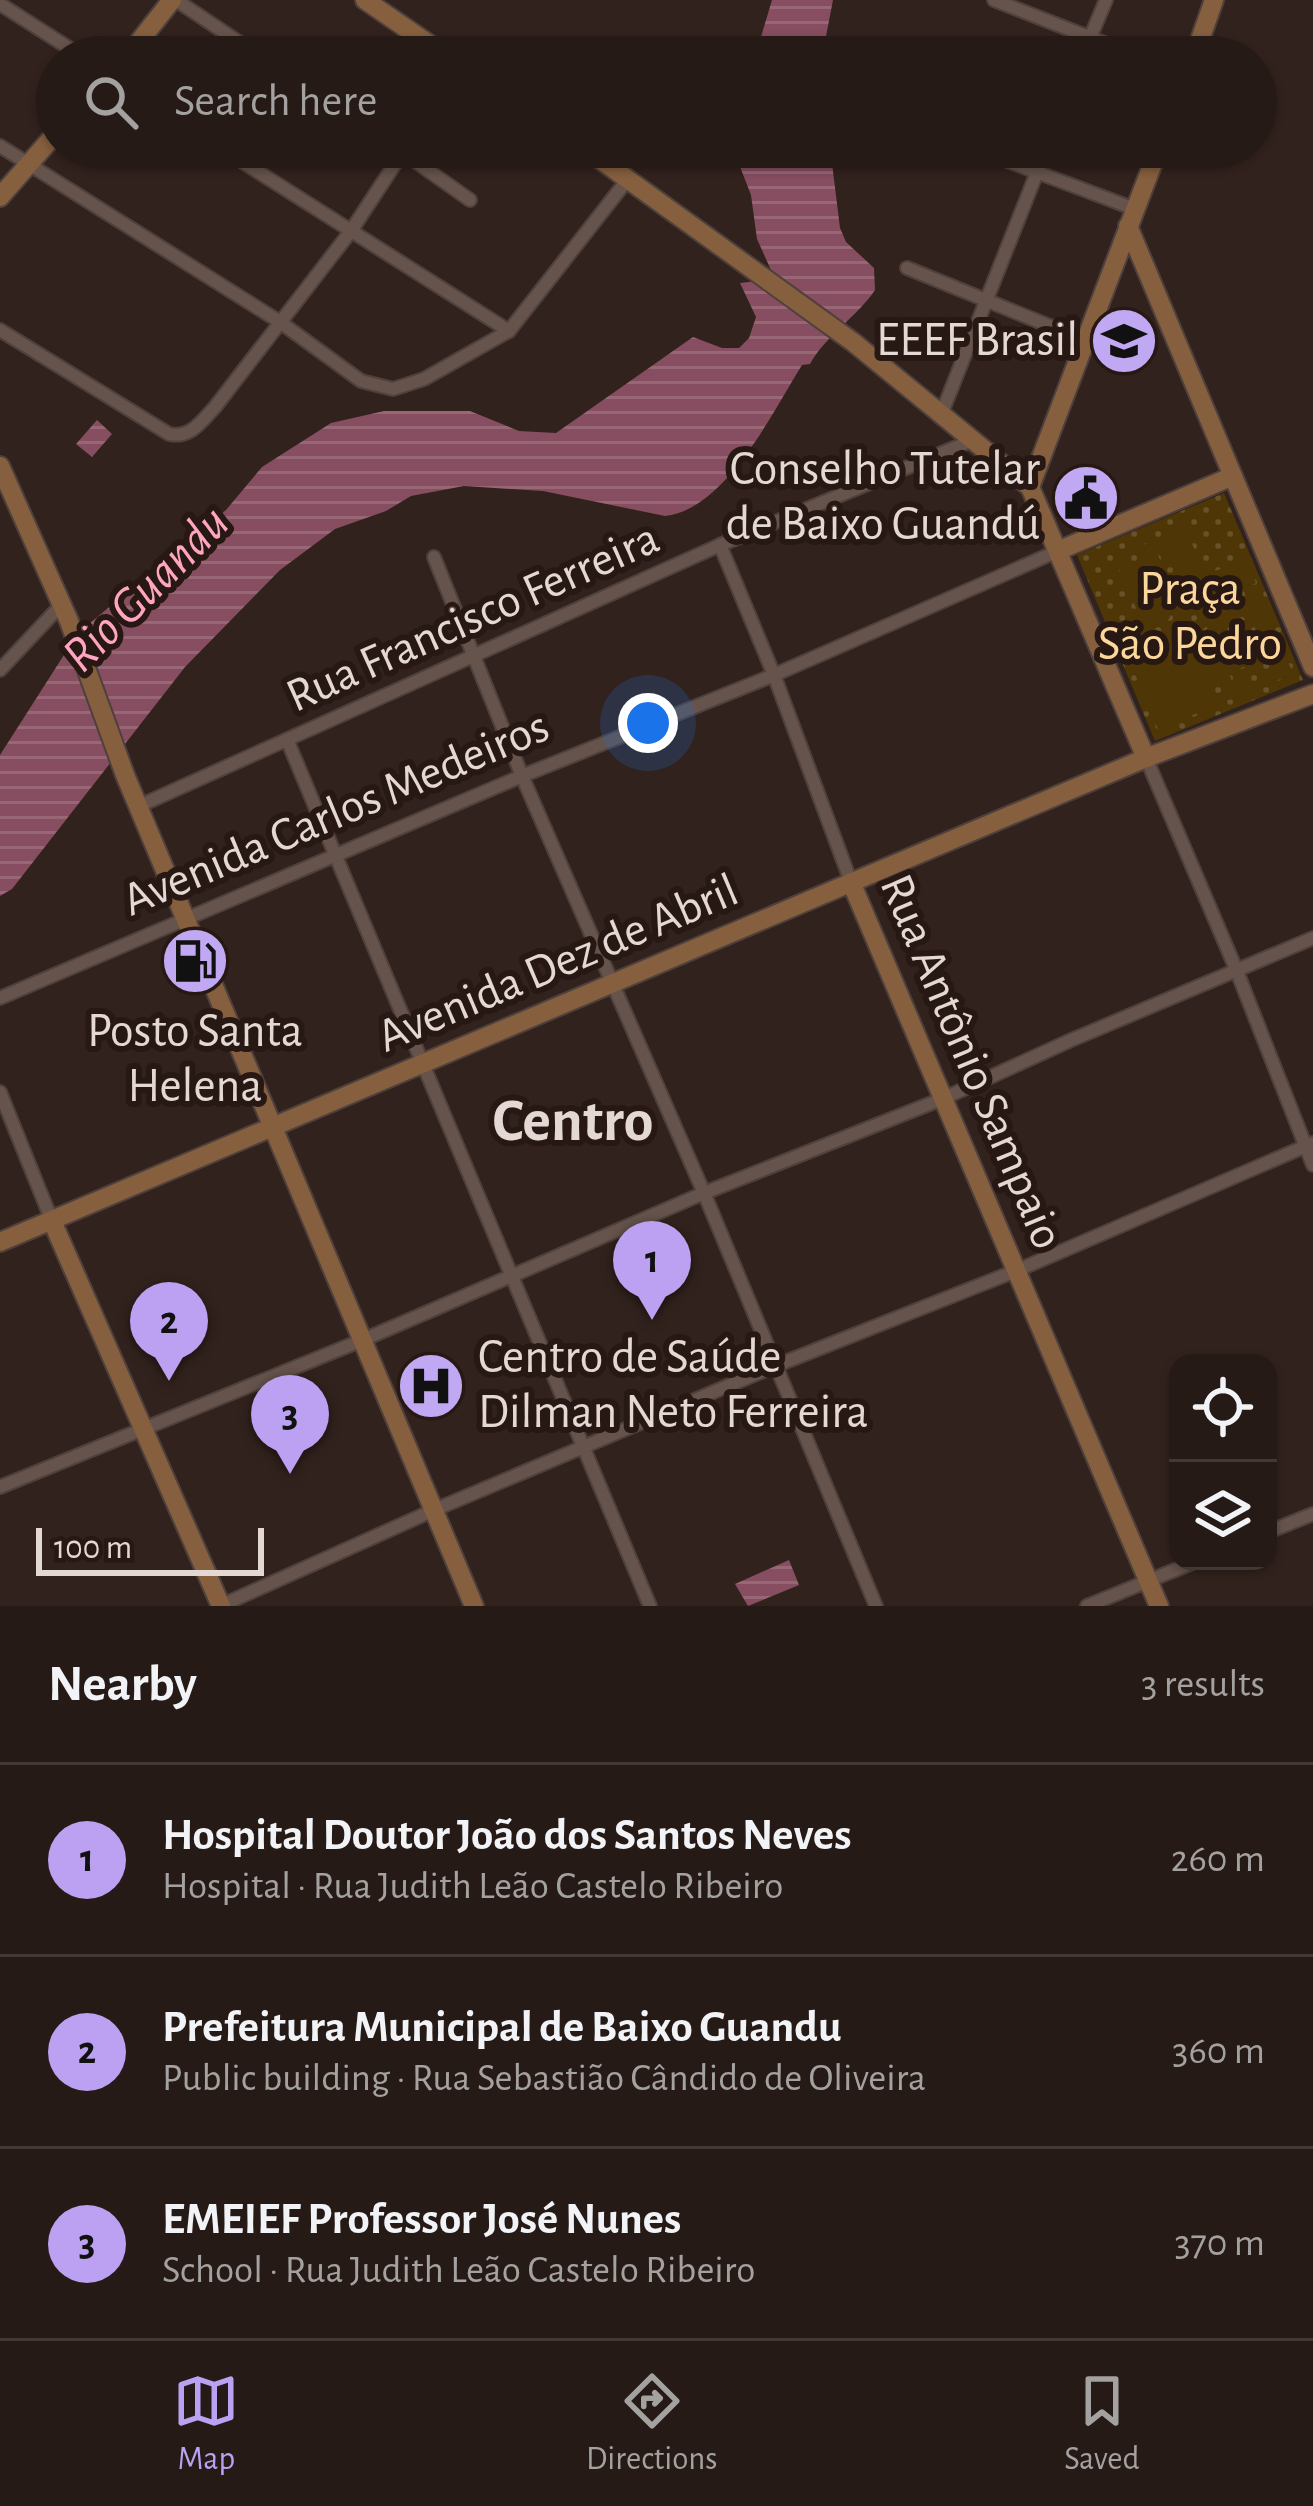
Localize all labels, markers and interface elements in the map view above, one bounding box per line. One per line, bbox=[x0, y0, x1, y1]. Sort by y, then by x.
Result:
search box bbox=[36, 36, 1277, 168]
icon: search bbox=[78, 69, 144, 135]
text: Search here bbox=[174, 79, 377, 124]
school or university icon: EEEF Brasil bbox=[1089, 306, 1159, 376]
place label: EEEF Brasil bbox=[876, 317, 1078, 365]
place label: Conselho Tutelar de Baixo Guandú bbox=[726, 446, 1040, 549]
public building icon: Conselho Tutelar de Baixo Guandú bbox=[1051, 463, 1121, 533]
water label: Rio Guandu bbox=[53, 496, 239, 682]
street label: Rua Francisco Ferreira bbox=[280, 514, 666, 722]
park label: Praça São Pedro bbox=[1098, 566, 1282, 669]
your location bbox=[618, 693, 678, 753]
street label: Avenida Carlos Medeiros bbox=[116, 702, 556, 926]
street label: Avenida Dez de Abril bbox=[371, 866, 745, 1062]
street label: Rua Antônio Sampaio bbox=[870, 868, 1072, 1256]
fuel station icon: Posto Santa Helena bbox=[160, 926, 230, 996]
place label: Posto Santa Helena bbox=[87, 1008, 303, 1111]
district label: Centro bbox=[493, 1092, 653, 1152]
pin: 1 bbox=[613, 1221, 691, 1320]
pin: 2 bbox=[130, 1282, 208, 1381]
place label: Centro de Saúde Dilman Neto Ferreira bbox=[478, 1334, 868, 1437]
hospital icon: Centro de Saúde Dilman Neto Ferreira bbox=[396, 1351, 466, 1421]
map controls bbox=[1169, 1354, 1277, 1570]
button: locate bbox=[1169, 1354, 1277, 1462]
pin: 3 bbox=[251, 1375, 329, 1474]
button: layers bbox=[1169, 1462, 1277, 1570]
scale bar bbox=[36, 1522, 264, 1575]
text: 100 m bbox=[54, 1532, 132, 1565]
text: Nearby bbox=[48, 1659, 197, 1710]
text: 3 results bbox=[1141, 1665, 1265, 1704]
text: Hospital Doutor João dos Santos Neves bbox=[162, 1813, 852, 1858]
text: 1 bbox=[80, 1840, 94, 1879]
text: 260 m bbox=[1171, 1840, 1265, 1879]
text: Hospital · Rua Judith Leão Castelo Ribeiro bbox=[162, 1867, 784, 1906]
text: Prefeitura Municipal de Baixo Guandu bbox=[162, 2005, 842, 2050]
text: 2 bbox=[78, 2032, 96, 2071]
text: 360 m bbox=[1172, 2032, 1265, 2071]
text: Public building · Rua Sebastião Cândido de Oliveira bbox=[162, 2059, 926, 2098]
text: EMEIEF Professor José Nunes bbox=[162, 2197, 681, 2242]
text: 3 bbox=[79, 2224, 95, 2263]
text: 370 m bbox=[1174, 2224, 1265, 2263]
text: School · Rua Judith Leão Castelo Ribeiro bbox=[162, 2251, 756, 2290]
tab: Map bbox=[173, 2368, 239, 2480]
tab: Directions bbox=[586, 2368, 717, 2480]
tab: Saved bbox=[1064, 2368, 1140, 2480]

